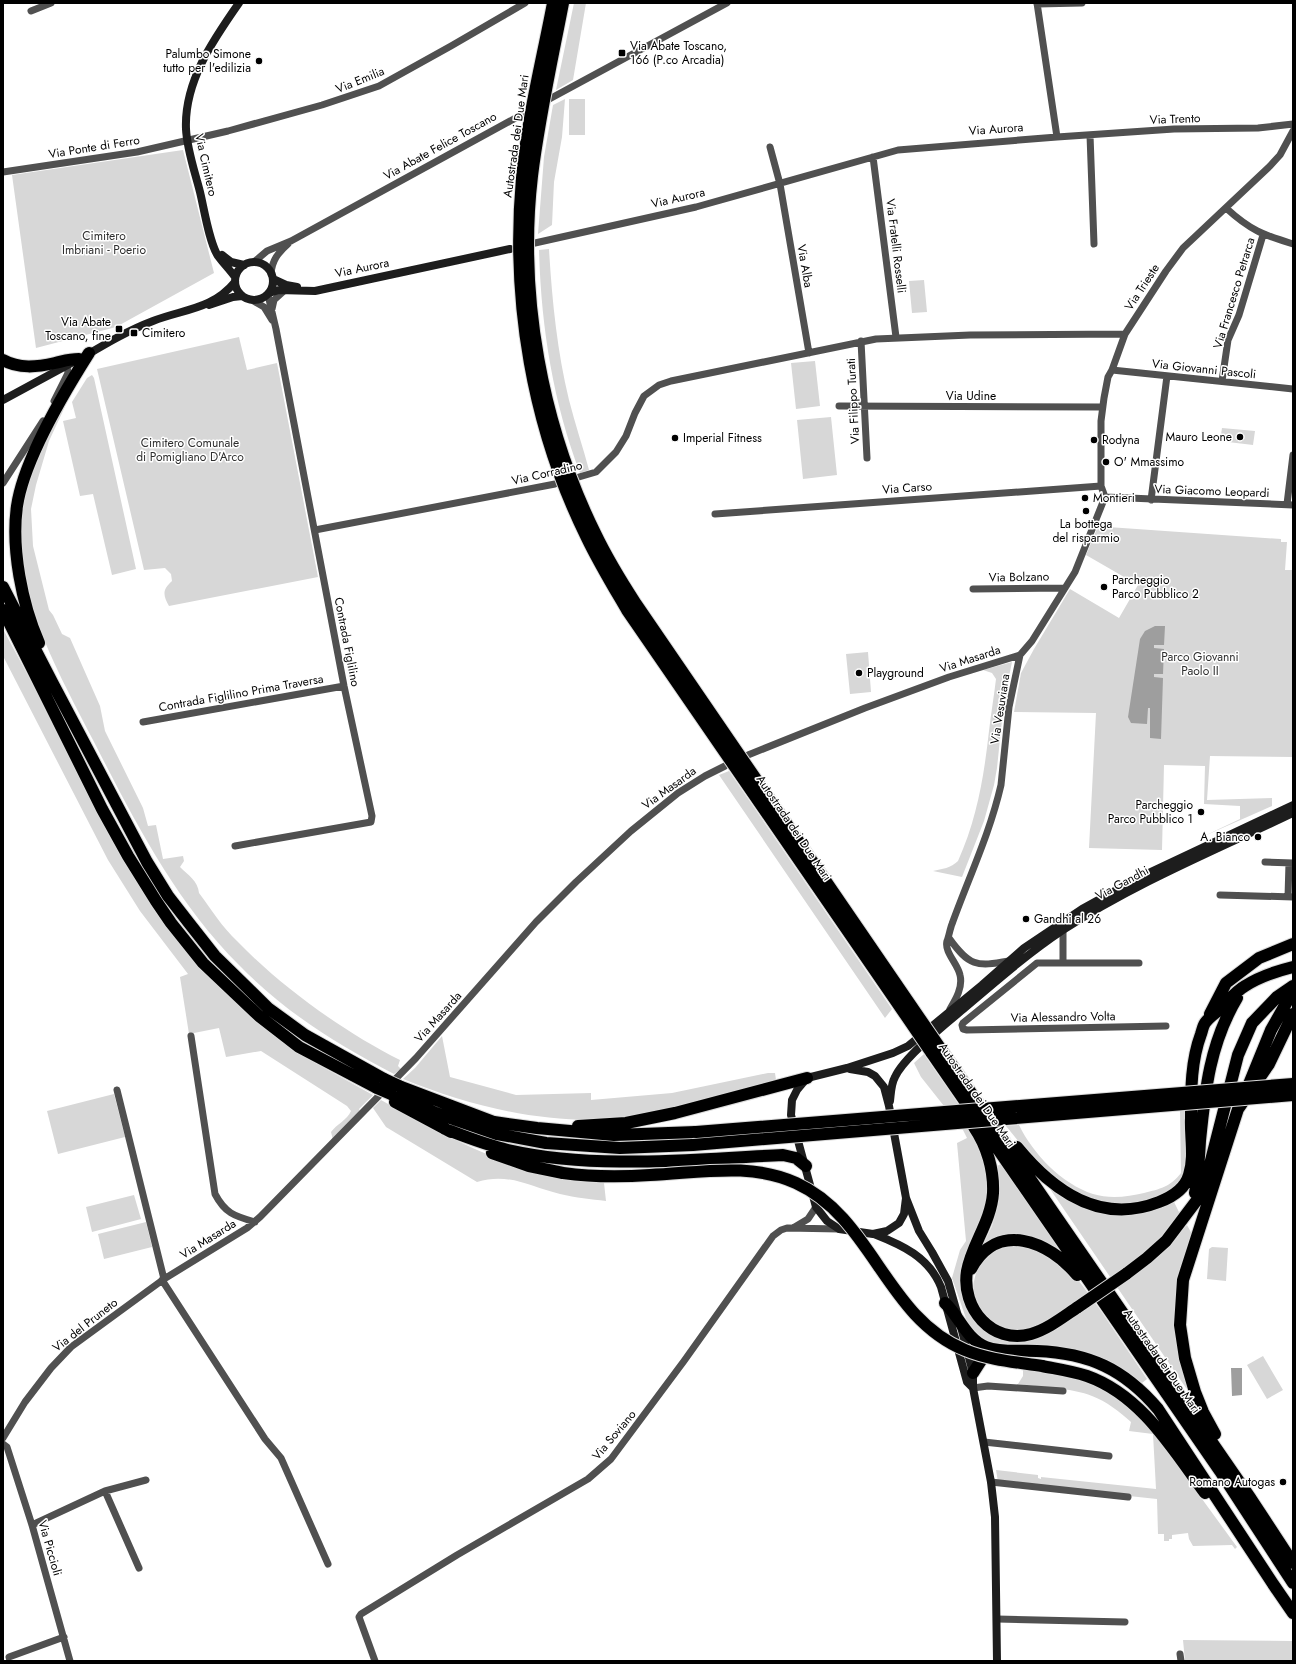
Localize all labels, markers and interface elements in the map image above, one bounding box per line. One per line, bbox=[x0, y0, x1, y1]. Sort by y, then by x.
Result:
place label: Via Abate Toscano, 166 (P.co Arcadia) bbox=[630, 37, 727, 69]
place label: Palumbo Simone tutto per l'edilizia bbox=[163, 45, 251, 77]
marker: Via Abate Toscano, 166 (P.co Arcadia) bbox=[617, 48, 627, 58]
marker: Palumbo Simone tutto per l'edilizia bbox=[254, 56, 264, 66]
street label: Via Emilia bbox=[333, 62, 387, 98]
street label: Autostrada dei Due Mari bbox=[498, 73, 534, 199]
street label: Via Abate Felice Toscano bbox=[380, 107, 500, 185]
street label: Via Trento bbox=[1149, 109, 1201, 129]
street label: Via Aurora bbox=[968, 118, 1024, 140]
street label: Via Ponte di Ferro bbox=[47, 131, 141, 163]
street label: Via Cimitero bbox=[190, 132, 222, 199]
street label: Via Aurora bbox=[649, 183, 707, 213]
street label: Via Fratelli Rosselli bbox=[881, 198, 911, 294]
park label: Cimitero Imbriani - Poerio bbox=[62, 227, 146, 259]
street label: Via Francesco Petrarca bbox=[1208, 235, 1260, 351]
street label: Via Alba bbox=[792, 243, 818, 289]
street label: Via Aurora bbox=[333, 253, 391, 282]
street label: Via Trieste bbox=[1120, 260, 1164, 314]
place label: Via Abate Toscano, fine bbox=[45, 313, 111, 345]
marker: Via Abate Toscano, fine bbox=[114, 324, 124, 334]
place label: Cimitero bbox=[142, 324, 186, 342]
marker: Cimitero bbox=[129, 328, 139, 338]
street label: Via Giovanni Pascoli bbox=[1151, 355, 1257, 383]
street label: Via Filippo Turati bbox=[842, 358, 864, 444]
street label: Via Udine bbox=[946, 387, 996, 405]
place label: Mauro Leone bbox=[1166, 428, 1232, 446]
place label: Imperial Fitness bbox=[683, 429, 762, 447]
place label: Rodyna bbox=[1102, 431, 1140, 449]
marker: Mauro Leone bbox=[1235, 432, 1245, 442]
marker: Imperial Fitness bbox=[670, 433, 680, 443]
park label: Cimitero Comunale di Pomigliano D'Arco bbox=[136, 434, 244, 466]
marker: Rodyna bbox=[1089, 435, 1099, 445]
place label: O' Mmassimo bbox=[1114, 453, 1185, 471]
street label: Via Corradino bbox=[510, 456, 585, 490]
marker: O' Mmassimo bbox=[1101, 457, 1111, 467]
street label: Via Carso bbox=[881, 477, 933, 499]
street label: Via Giacomo Leopardi bbox=[1154, 480, 1270, 502]
place label: Montieri bbox=[1093, 489, 1135, 507]
marker: Montieri bbox=[1080, 493, 1090, 503]
marker: La bottega del risparmio bbox=[1081, 506, 1091, 516]
place label: La bottega del risparmio bbox=[1052, 515, 1120, 547]
street label: Via Bolzano bbox=[989, 567, 1050, 587]
place label: Parcheggio Parco Pubblico 2 bbox=[1112, 571, 1199, 603]
marker: Parcheggio Parco Pubblico 2 bbox=[1099, 582, 1109, 592]
street label: Contrada Figlilino bbox=[330, 596, 365, 689]
street label: Via Masarda bbox=[937, 641, 1003, 677]
park label: Parco Giovanni Paolo II bbox=[1161, 648, 1239, 680]
place label: Playground bbox=[867, 664, 924, 682]
marker: Playground bbox=[854, 668, 864, 678]
street label: Contrada Figlilino Prima Traversa bbox=[157, 670, 325, 716]
street label: Via Vesuviana bbox=[986, 672, 1014, 745]
street label: Via Masarda bbox=[638, 762, 700, 814]
street label: Autostrada dei Due Mari bbox=[752, 772, 836, 884]
place label: Parcheggio Parco Pubblico 1 bbox=[1108, 796, 1193, 828]
marker: Parcheggio Parco Pubblico 1 bbox=[1196, 807, 1206, 817]
place label: A. Bianco bbox=[1200, 828, 1250, 846]
marker: A. Bianco bbox=[1253, 832, 1263, 842]
street label: Via Gandhi bbox=[1092, 861, 1152, 905]
place label: Gandhi al 26 bbox=[1034, 910, 1101, 928]
marker: Gandhi al 26 bbox=[1021, 914, 1031, 924]
street label: Via Masarda bbox=[410, 987, 466, 1047]
street label: Via Alessandro Volta bbox=[1010, 1007, 1116, 1027]
street label: Autostrada dei Due Mari bbox=[934, 1039, 1020, 1151]
street label: Via Masarda bbox=[176, 1214, 240, 1263]
street label: Via del Pruneto bbox=[49, 1293, 122, 1356]
street label: Autostrada dei Due Mari bbox=[1119, 1305, 1205, 1417]
street label: Via Soviano bbox=[588, 1406, 641, 1464]
place label: Romano Autogas bbox=[1189, 1473, 1275, 1491]
marker: Romano Autogas bbox=[1278, 1477, 1288, 1487]
street label: Via Piccioli bbox=[33, 1518, 67, 1578]

